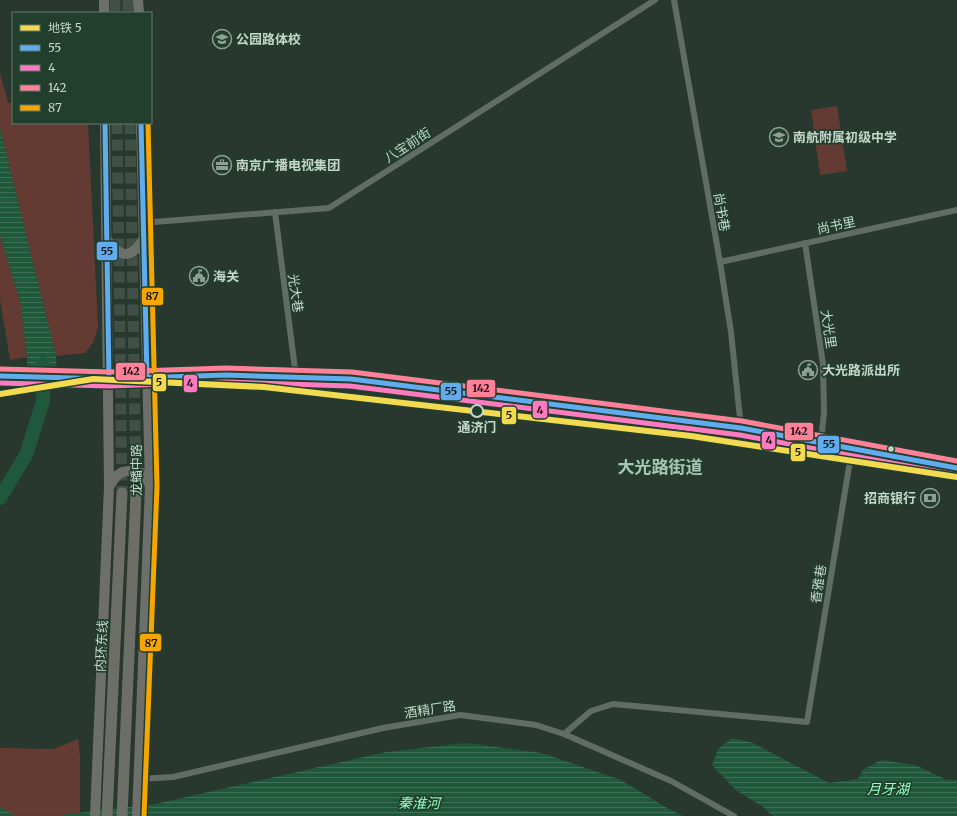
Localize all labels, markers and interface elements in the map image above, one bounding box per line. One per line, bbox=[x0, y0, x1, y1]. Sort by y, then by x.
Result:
legend bbox=[12, 12, 152, 124]
text: 地铁 5 bbox=[48, 20, 82, 35]
school or university icon: 公园路体校 bbox=[211, 28, 233, 50]
place label: 公园路体校 bbox=[236, 31, 301, 48]
text: 55 bbox=[48, 40, 61, 55]
text: 4 bbox=[48, 60, 56, 75]
text: 142 bbox=[48, 80, 67, 95]
text: 87 bbox=[48, 100, 62, 115]
street label: 八宝前街 bbox=[381, 124, 434, 167]
school or university icon: 南航附属初级中学 bbox=[768, 126, 790, 148]
place label: 南航附属初级中学 bbox=[793, 129, 897, 146]
office icon: 南京广播电视集团 bbox=[211, 154, 233, 176]
place label: 南京广播电视集团 bbox=[236, 157, 340, 174]
street label: 尚书巷 bbox=[710, 191, 733, 233]
street label: 尚书里 bbox=[815, 213, 857, 238]
line badge: 55 bbox=[96, 241, 118, 261]
text: 55 bbox=[101, 244, 113, 258]
public building icon: 海关 bbox=[188, 265, 210, 287]
place label: 海关 bbox=[213, 268, 239, 285]
street label: 光大巷 bbox=[284, 273, 307, 314]
line badge: 87 bbox=[141, 287, 164, 306]
text: 87 bbox=[145, 289, 159, 303]
street label: 大光里 bbox=[817, 308, 840, 350]
public building icon: 大光路派出所 bbox=[797, 359, 819, 381]
line badge: 142 bbox=[115, 362, 146, 381]
place label: 大光路派出所 bbox=[822, 362, 900, 379]
text: 142 bbox=[122, 364, 140, 378]
line badge: 5 bbox=[152, 373, 167, 392]
line badge: 4 bbox=[183, 374, 198, 393]
text: 5 bbox=[156, 375, 162, 389]
text: 4 bbox=[187, 376, 194, 390]
line badge: 142 bbox=[466, 379, 496, 398]
text: 142 bbox=[472, 381, 490, 395]
line badge: 55 bbox=[440, 382, 462, 401]
text: 55 bbox=[445, 384, 457, 398]
line badge: 4 bbox=[532, 400, 548, 419]
text: 4 bbox=[537, 403, 544, 417]
marker: 通济门 bbox=[470, 404, 484, 418]
line badge: 5 bbox=[501, 406, 517, 425]
text: 5 bbox=[506, 408, 512, 422]
place label: 通济门 bbox=[457, 419, 497, 436]
line badge: 142 bbox=[784, 422, 814, 441]
text: 142 bbox=[790, 424, 808, 438]
line badge: 4 bbox=[761, 431, 776, 450]
text: 4 bbox=[766, 433, 773, 447]
line badge: 55 bbox=[817, 435, 840, 454]
text: 55 bbox=[823, 437, 835, 451]
line badge: 5 bbox=[790, 443, 806, 462]
street label: 龙蟠中路 bbox=[128, 444, 145, 496]
unlabelled marker bbox=[886, 444, 896, 454]
text: 5 bbox=[795, 445, 801, 459]
district label: 大光路街道 bbox=[618, 456, 703, 478]
bank icon: 招商银行 bbox=[919, 487, 941, 509]
place label: 招商银行 bbox=[864, 490, 916, 507]
street label: 香雅巷 bbox=[807, 563, 830, 605]
street label: 内环东线 bbox=[92, 620, 111, 672]
line badge: 87 bbox=[139, 633, 162, 652]
text: 87 bbox=[144, 636, 158, 650]
street label: 酒精厂路 bbox=[403, 697, 457, 722]
water label: 月牙湖 bbox=[867, 780, 911, 798]
water label: 秦淮河 bbox=[398, 794, 443, 812]

